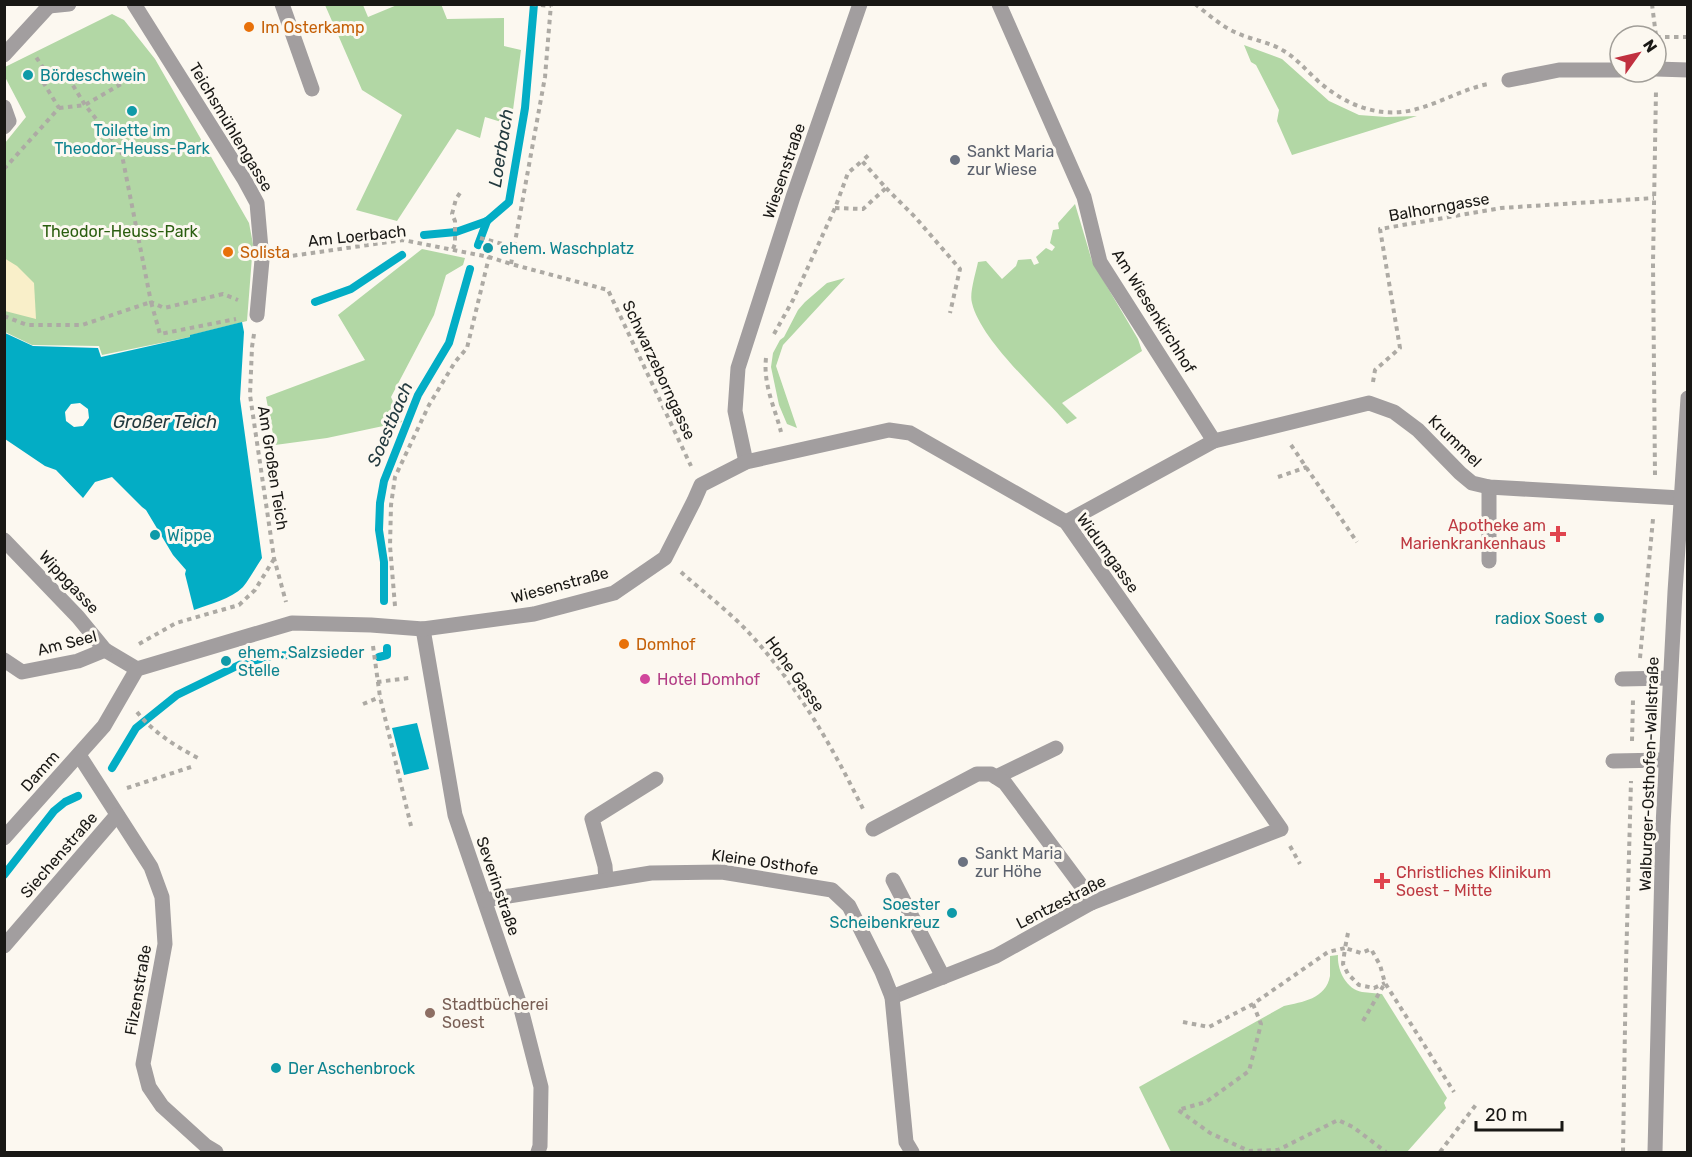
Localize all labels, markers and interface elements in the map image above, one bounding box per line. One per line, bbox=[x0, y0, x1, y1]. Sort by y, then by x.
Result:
place label: Im Osterkamp bbox=[261, 18, 364, 37]
marker: Im Osterkamp bbox=[242, 20, 256, 34]
north arrow bbox=[1608, 24, 1668, 84]
text: N bbox=[1639, 36, 1661, 56]
street label: Teichsmühlengasse bbox=[185, 59, 277, 195]
place label: Bördeschwein bbox=[40, 66, 146, 85]
marker: Bördeschwein bbox=[21, 68, 35, 82]
marker: Toilette im Theodor-Heuss-Park bbox=[125, 104, 139, 118]
water label: Loerbach bbox=[484, 107, 518, 189]
place label: Toilette im Theodor-Heuss-Park bbox=[54, 121, 211, 158]
street label: Wiesenstraße bbox=[759, 121, 809, 221]
place label: Sankt Maria zur Wiese bbox=[967, 142, 1054, 179]
marker: Sankt Maria zur Wiese bbox=[948, 153, 962, 167]
street label: Balhorngasse bbox=[1387, 189, 1491, 225]
street label: Am Loerbach bbox=[307, 221, 407, 251]
park label: Theodor-Heuss-Park bbox=[42, 222, 199, 241]
place label: ehem. Waschplatz bbox=[500, 239, 634, 258]
marker: ehem. Waschplatz bbox=[481, 241, 495, 255]
place label: Solista bbox=[240, 243, 290, 262]
marker: Solista bbox=[221, 245, 235, 259]
street label: Am Wiesenkirchhof bbox=[1108, 245, 1200, 377]
street label: Schwarzeborngasse bbox=[618, 298, 700, 443]
water label: Soestbach bbox=[362, 378, 418, 470]
street label: Am Großen Teich bbox=[254, 404, 292, 532]
water label: Großer Teich bbox=[113, 411, 217, 433]
street label: Krummel bbox=[1424, 411, 1486, 471]
street label: Widumgasse bbox=[1073, 509, 1143, 597]
place label: Apotheke am Marienkrankenhaus bbox=[1400, 516, 1546, 553]
place label: Wippe bbox=[167, 526, 212, 545]
marker: Apotheke am Marienkrankenhaus bbox=[1551, 527, 1565, 541]
marker: Wippe bbox=[148, 528, 162, 542]
street label: Wippgasse bbox=[35, 546, 103, 618]
street label: Wiesenstraße bbox=[509, 563, 611, 607]
place label: radiox Soest bbox=[1495, 609, 1587, 628]
marker: radiox Soest bbox=[1592, 611, 1606, 625]
street label: Am Seel bbox=[35, 626, 99, 660]
street label: Hohe Gasse bbox=[761, 633, 829, 715]
place label: Domhof bbox=[636, 635, 696, 654]
marker: Domhof bbox=[617, 637, 631, 651]
place label: ehem. Salzsieder Stelle bbox=[238, 643, 364, 680]
marker: ehem. Salzsieder Stelle bbox=[219, 654, 233, 668]
street label: Walburger-Osthofen-Wallstraße bbox=[1635, 656, 1663, 892]
place label: Hotel Domhof bbox=[657, 670, 761, 689]
marker: Hotel Domhof bbox=[638, 672, 652, 686]
street label: Damm bbox=[17, 747, 63, 795]
street label: Siechenstraße bbox=[17, 808, 101, 902]
street label: Severinstraße bbox=[472, 834, 524, 938]
place label: Sankt Maria zur Höhe bbox=[975, 844, 1062, 881]
street label: Kleine Osthofe bbox=[710, 845, 820, 879]
marker: Sankt Maria zur Höhe bbox=[956, 855, 970, 869]
place label: Christliches Klinikum Soest - Mitte bbox=[1396, 863, 1551, 900]
street label: Lentzestraße bbox=[1013, 871, 1109, 933]
marker: Christliches Klinikum Soest - Mitte bbox=[1373, 872, 1391, 890]
place label: Soester Scheibenkreuz bbox=[830, 895, 940, 932]
marker: Soester Scheibenkreuz bbox=[945, 906, 959, 920]
street label: Filzenstraße bbox=[121, 943, 155, 1037]
place label: Stadtbücherei Soest bbox=[442, 995, 548, 1032]
marker: Stadtbücherei Soest bbox=[423, 1006, 437, 1020]
place label: Der Aschenbrock bbox=[288, 1059, 416, 1078]
marker: Der Aschenbrock bbox=[269, 1061, 283, 1075]
scale bar bbox=[1476, 1094, 1562, 1132]
text: 20 m bbox=[1485, 1104, 1527, 1126]

